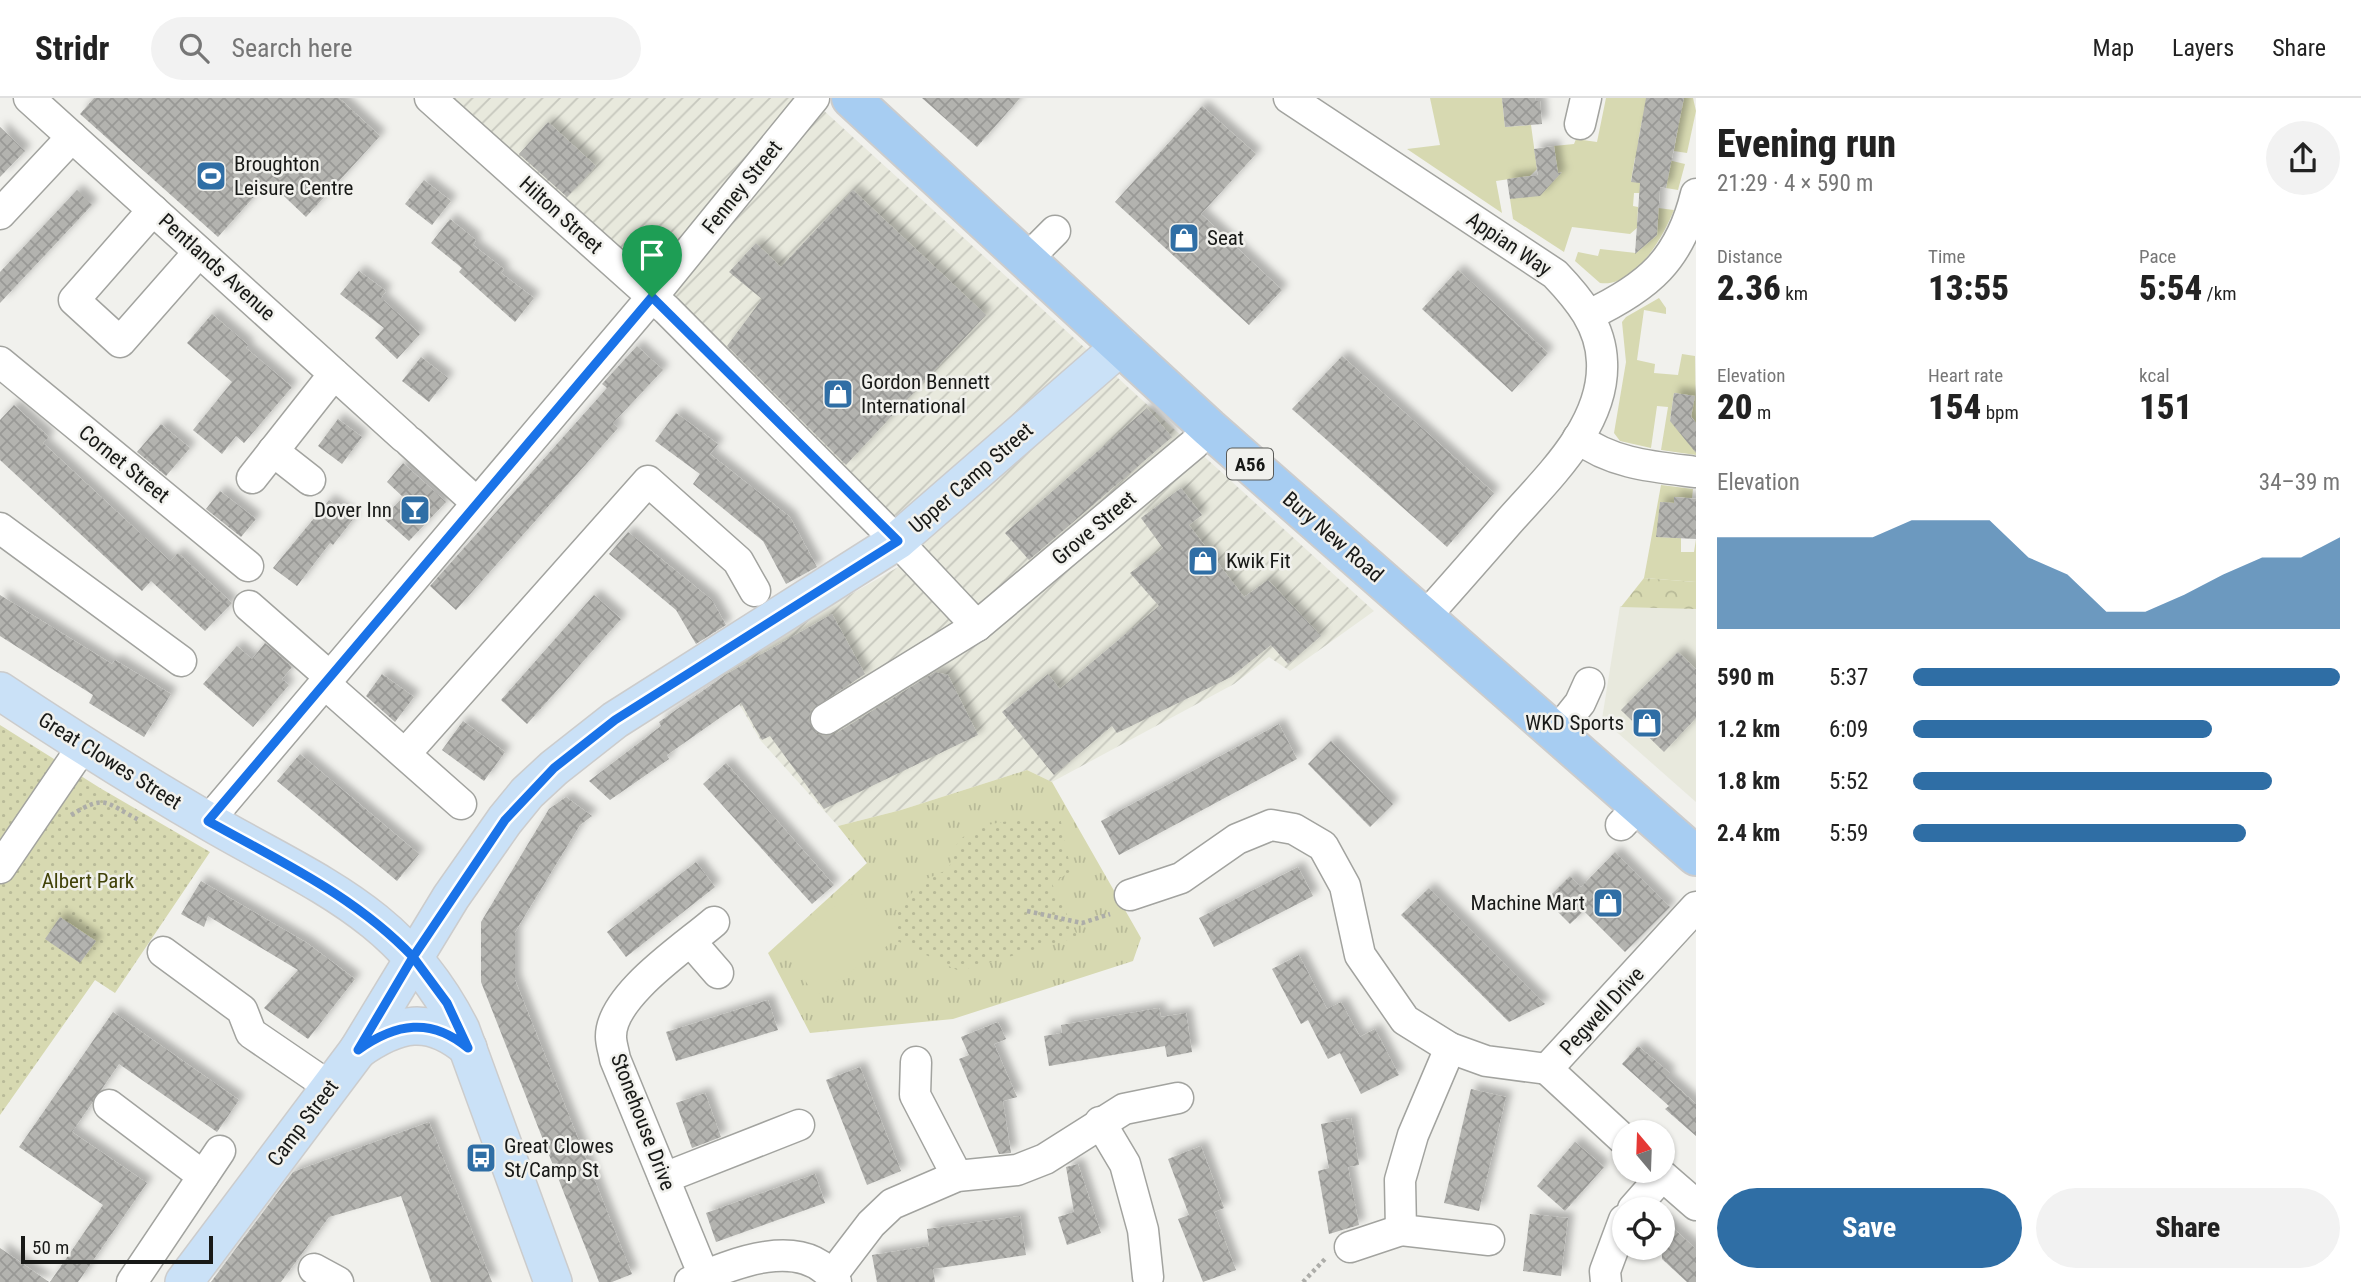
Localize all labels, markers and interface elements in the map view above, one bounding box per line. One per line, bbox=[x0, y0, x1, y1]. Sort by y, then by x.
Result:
search box bbox=[151, 17, 641, 80]
text: Stridr bbox=[35, 29, 109, 68]
icon: search bbox=[175, 29, 213, 67]
text: Search here bbox=[231, 33, 352, 63]
text: Map bbox=[2093, 34, 2134, 62]
text: Layers bbox=[2172, 34, 2234, 62]
text: Share bbox=[2272, 34, 2326, 62]
button: share bbox=[2266, 121, 2340, 195]
text: Evening run bbox=[1717, 122, 1896, 166]
street label: Fenney Street bbox=[697, 136, 787, 238]
place label: Broughton Leisure Centre bbox=[234, 152, 354, 200]
sports icon: Broughton Leisure Centre bbox=[194, 159, 228, 193]
text: 21:29 · 4 × 590 m bbox=[1717, 170, 1873, 197]
street label: Hilton Street bbox=[515, 171, 607, 259]
street label: Appian Way bbox=[1462, 207, 1556, 281]
street label: Pentlands Avenue bbox=[154, 209, 280, 326]
shop icon: Seat bbox=[1167, 221, 1201, 255]
pin bbox=[622, 225, 682, 297]
place label: Seat bbox=[1207, 226, 1244, 250]
icon: arrive bbox=[633, 236, 671, 274]
text: Distance bbox=[1717, 245, 1782, 268]
text: Time bbox=[1928, 245, 1965, 268]
text: Pace bbox=[2139, 245, 2176, 268]
text: 2.36 bbox=[1717, 268, 1781, 309]
text: 13:55 bbox=[1928, 268, 2009, 309]
text: 5:54 bbox=[2139, 268, 2202, 309]
text: km bbox=[1781, 282, 1808, 305]
text: /km bbox=[2202, 282, 2237, 305]
text: Elevation bbox=[1717, 364, 1785, 387]
text: Heart rate bbox=[1928, 364, 2003, 387]
text: kcal bbox=[2139, 364, 2170, 387]
place label: Gordon Bennett International bbox=[861, 370, 990, 418]
shop icon: Gordon Bennett International bbox=[821, 377, 855, 411]
text: 20 bbox=[1717, 387, 1753, 428]
text: 154 bbox=[1928, 387, 1981, 428]
text: 151 bbox=[2139, 387, 2192, 428]
text: m bbox=[1753, 401, 1771, 424]
text: bpm bbox=[1981, 401, 2019, 424]
street label: Upper Camp Street bbox=[904, 418, 1038, 538]
street label: Cornet Street bbox=[74, 420, 174, 508]
road number: A56 bbox=[1227, 448, 1273, 480]
text: Elevation bbox=[1717, 469, 1800, 496]
text: 34–39 m bbox=[2259, 469, 2340, 496]
street label: Grove Street bbox=[1047, 486, 1141, 570]
street label: Bury New Road bbox=[1278, 487, 1388, 587]
bar icon: Dover Inn bbox=[398, 493, 432, 527]
place label: Dover Inn bbox=[314, 498, 392, 522]
shop icon: Kwik Fit bbox=[1186, 544, 1220, 578]
place label: Kwik Fit bbox=[1226, 549, 1291, 573]
text: 590 m bbox=[1717, 664, 1774, 691]
text: 5:37 bbox=[1829, 664, 1868, 691]
shop icon: WKD Sports bbox=[1630, 706, 1664, 740]
street label: Great Clowes Street bbox=[34, 707, 186, 815]
place label: WKD Sports bbox=[1525, 711, 1624, 735]
text: 1.2 km bbox=[1717, 716, 1780, 743]
text: 6:09 bbox=[1829, 716, 1868, 743]
text: 1.8 km bbox=[1717, 768, 1780, 795]
text: 5:52 bbox=[1829, 768, 1868, 795]
text: 2.4 km bbox=[1717, 820, 1780, 847]
text: 5:59 bbox=[1829, 820, 1868, 847]
park label: Albert Park bbox=[42, 869, 135, 893]
shop icon: Machine Mart bbox=[1591, 886, 1625, 920]
place label: Machine Mart bbox=[1471, 891, 1585, 915]
street label: Pegwell Drive bbox=[1555, 962, 1649, 1060]
street label: Stonehouse Drive bbox=[606, 1050, 680, 1194]
street label: Camp Street bbox=[263, 1075, 343, 1171]
north arrow bbox=[1612, 1120, 1675, 1183]
map controls bbox=[1612, 1120, 1675, 1260]
place label: Great Clowes St/Camp St bbox=[504, 1134, 614, 1182]
bus stop icon: Great Clowes St/Camp St bbox=[464, 1141, 498, 1175]
button: Save bbox=[1717, 1188, 2022, 1268]
button: Share bbox=[2036, 1188, 2340, 1268]
button: locate bbox=[1612, 1197, 1675, 1260]
scale bar bbox=[21, 1233, 214, 1265]
text: 50 m bbox=[32, 1236, 69, 1259]

